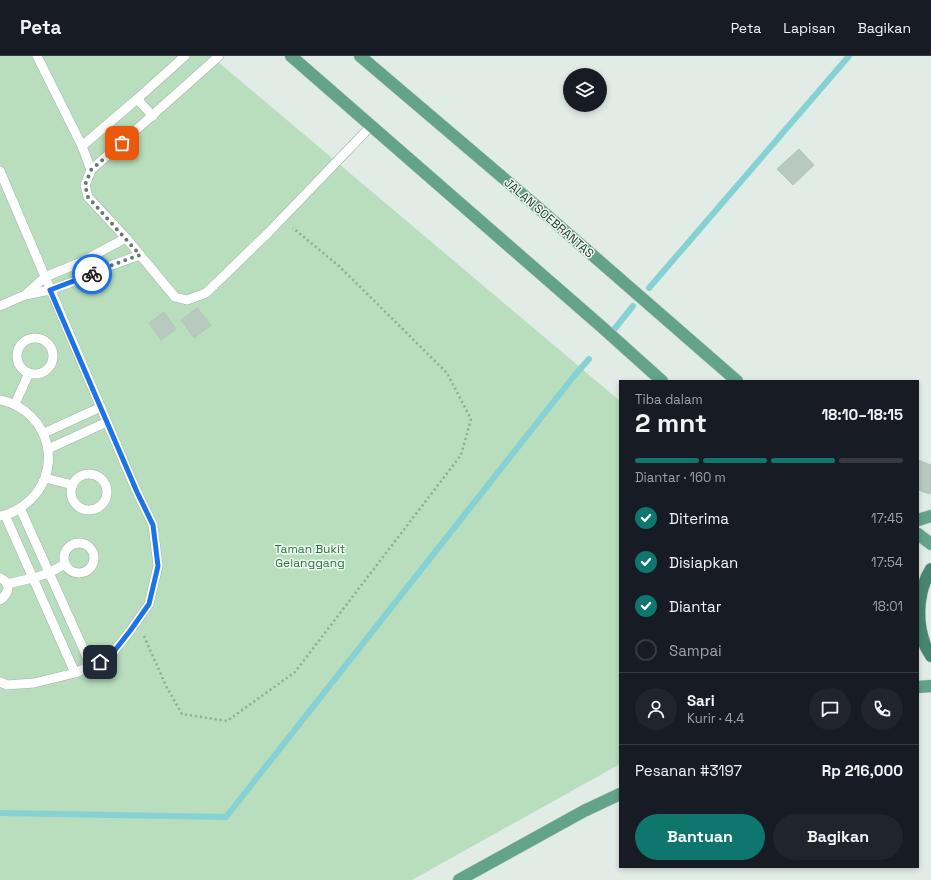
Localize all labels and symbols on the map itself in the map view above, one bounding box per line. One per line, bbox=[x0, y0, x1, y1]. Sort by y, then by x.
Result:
pin bbox=[105, 126, 139, 160]
street label: JALAN SOEBRANTAS bbox=[501, 175, 597, 261]
courier bbox=[72, 254, 112, 294]
park label: Taman Bukit Gelanggang bbox=[275, 541, 345, 571]
pin bbox=[83, 645, 117, 679]

